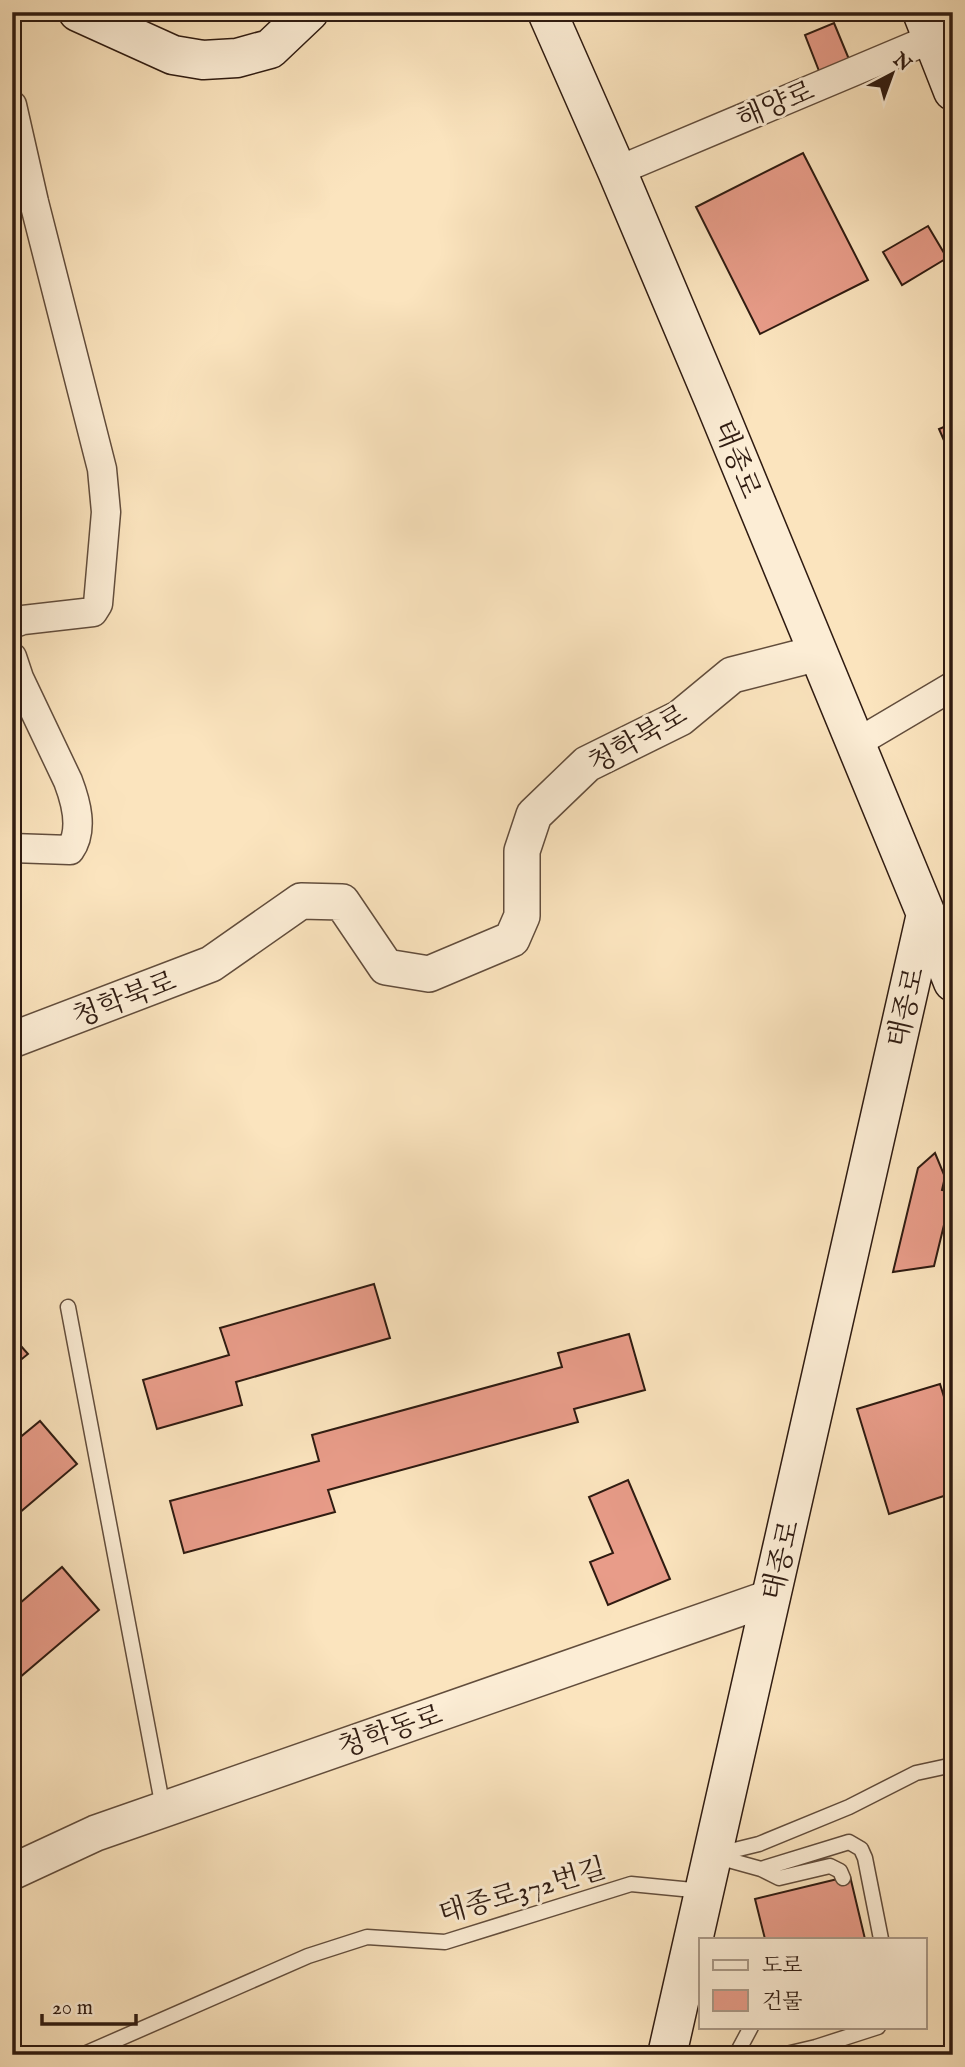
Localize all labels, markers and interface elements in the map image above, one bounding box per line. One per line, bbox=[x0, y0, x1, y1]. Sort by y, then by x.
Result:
north arrow bbox=[856, 38, 926, 108]
text: N bbox=[887, 48, 916, 77]
street label: 해양로 bbox=[732, 74, 820, 138]
street label: 태종로 bbox=[704, 416, 767, 504]
street label: 청학북로 bbox=[583, 698, 694, 782]
street label: 태종로 bbox=[881, 964, 934, 1051]
street label: 청학북로 bbox=[68, 965, 182, 1036]
street label: 태종로 bbox=[756, 1517, 809, 1604]
street label: 청학동로 bbox=[334, 1698, 448, 1767]
street label: 태종로372번길 bbox=[435, 1852, 610, 1933]
legend bbox=[699, 1938, 926, 2028]
text: 도로 bbox=[762, 1953, 803, 1980]
scale bar bbox=[42, 1983, 136, 2027]
text: 건물 bbox=[762, 1989, 803, 2016]
text: 20 m bbox=[52, 1995, 93, 2022]

